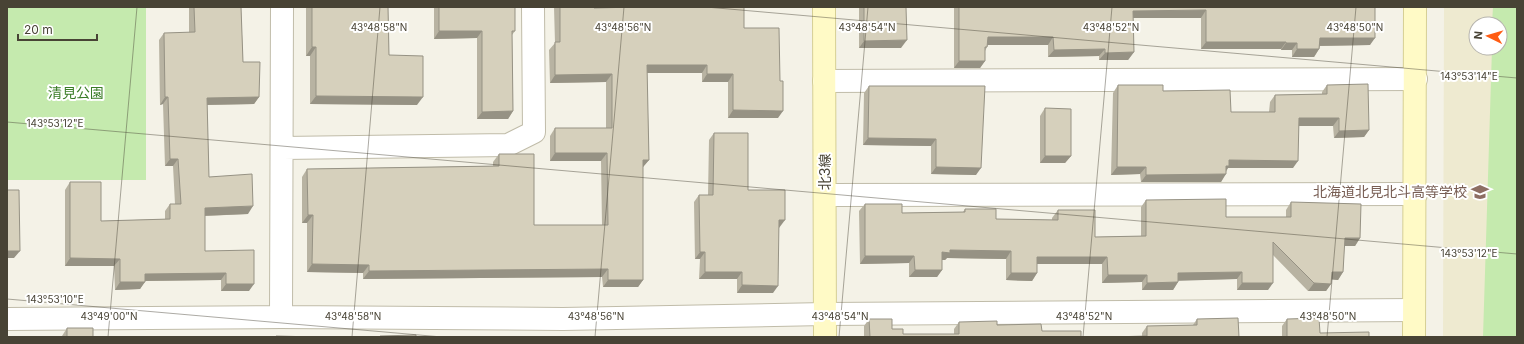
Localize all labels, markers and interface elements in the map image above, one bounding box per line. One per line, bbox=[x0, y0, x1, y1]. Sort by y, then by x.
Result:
scale bar bbox=[18, 16, 97, 42]
north arrow bbox=[1468, 16, 1508, 56]
text: 43°48'58"N bbox=[351, 21, 407, 33]
text: 43°48'56"N bbox=[595, 21, 651, 33]
text: 43°48'54"N bbox=[839, 21, 895, 33]
text: 43°48'52"N bbox=[1083, 21, 1139, 33]
text: 43°48'50"N bbox=[1327, 21, 1383, 33]
text: 20 m bbox=[24, 22, 53, 37]
text: N bbox=[1471, 30, 1485, 40]
text: 143°53'14"E bbox=[1440, 70, 1498, 82]
park label: 清見公園 bbox=[48, 84, 104, 101]
text: 143°53'12"E bbox=[26, 117, 84, 129]
street label: 北3線 bbox=[816, 154, 833, 190]
school or university icon: 北海道北見北斗高等学校 bbox=[1470, 182, 1490, 202]
place label: 北海道北見北斗高等学校 bbox=[1313, 183, 1467, 200]
text: 143°53'12"E bbox=[1440, 247, 1498, 259]
text: 143°53'10"E bbox=[26, 293, 84, 305]
text: 43°49'00"N bbox=[80, 310, 138, 322]
text: 43°48'58"N bbox=[325, 310, 381, 322]
text: 43°48'56"N bbox=[568, 310, 624, 322]
text: 43°48'54"N bbox=[812, 310, 868, 322]
text: 43°48'52"N bbox=[1056, 310, 1112, 322]
text: 43°48'50"N bbox=[1300, 310, 1356, 322]

